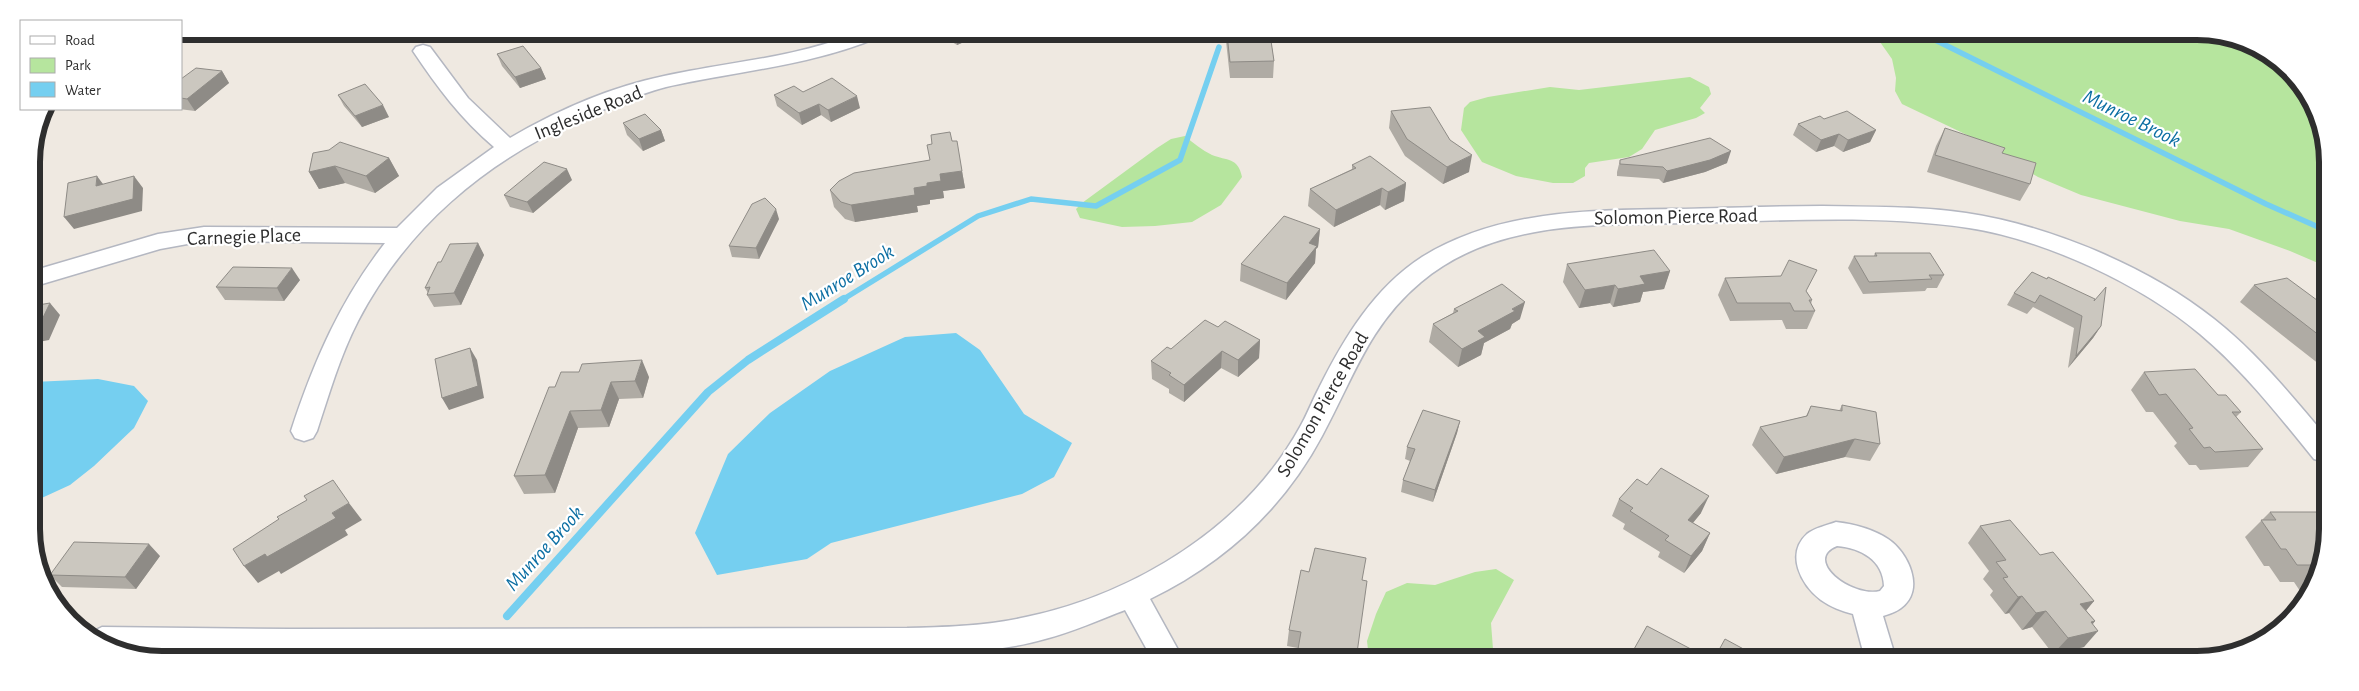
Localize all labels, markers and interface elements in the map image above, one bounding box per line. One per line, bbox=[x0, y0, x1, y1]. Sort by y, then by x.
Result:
legend bbox=[20, 20, 182, 110]
text: Road bbox=[65, 33, 95, 48]
text: Park bbox=[65, 58, 91, 73]
street label: Ingleside Road bbox=[532, 82, 645, 144]
text: Water bbox=[65, 83, 101, 98]
water label: Munroe Brook bbox=[2080, 86, 2184, 151]
street label: Solomon Pierce Road bbox=[1594, 206, 1758, 228]
street label: Carnegie Place bbox=[187, 225, 301, 249]
water label: Munroe Brook bbox=[797, 240, 898, 314]
street label: Solomon Pierce Road bbox=[1273, 329, 1372, 480]
water label: Munroe Brook bbox=[501, 502, 588, 595]

